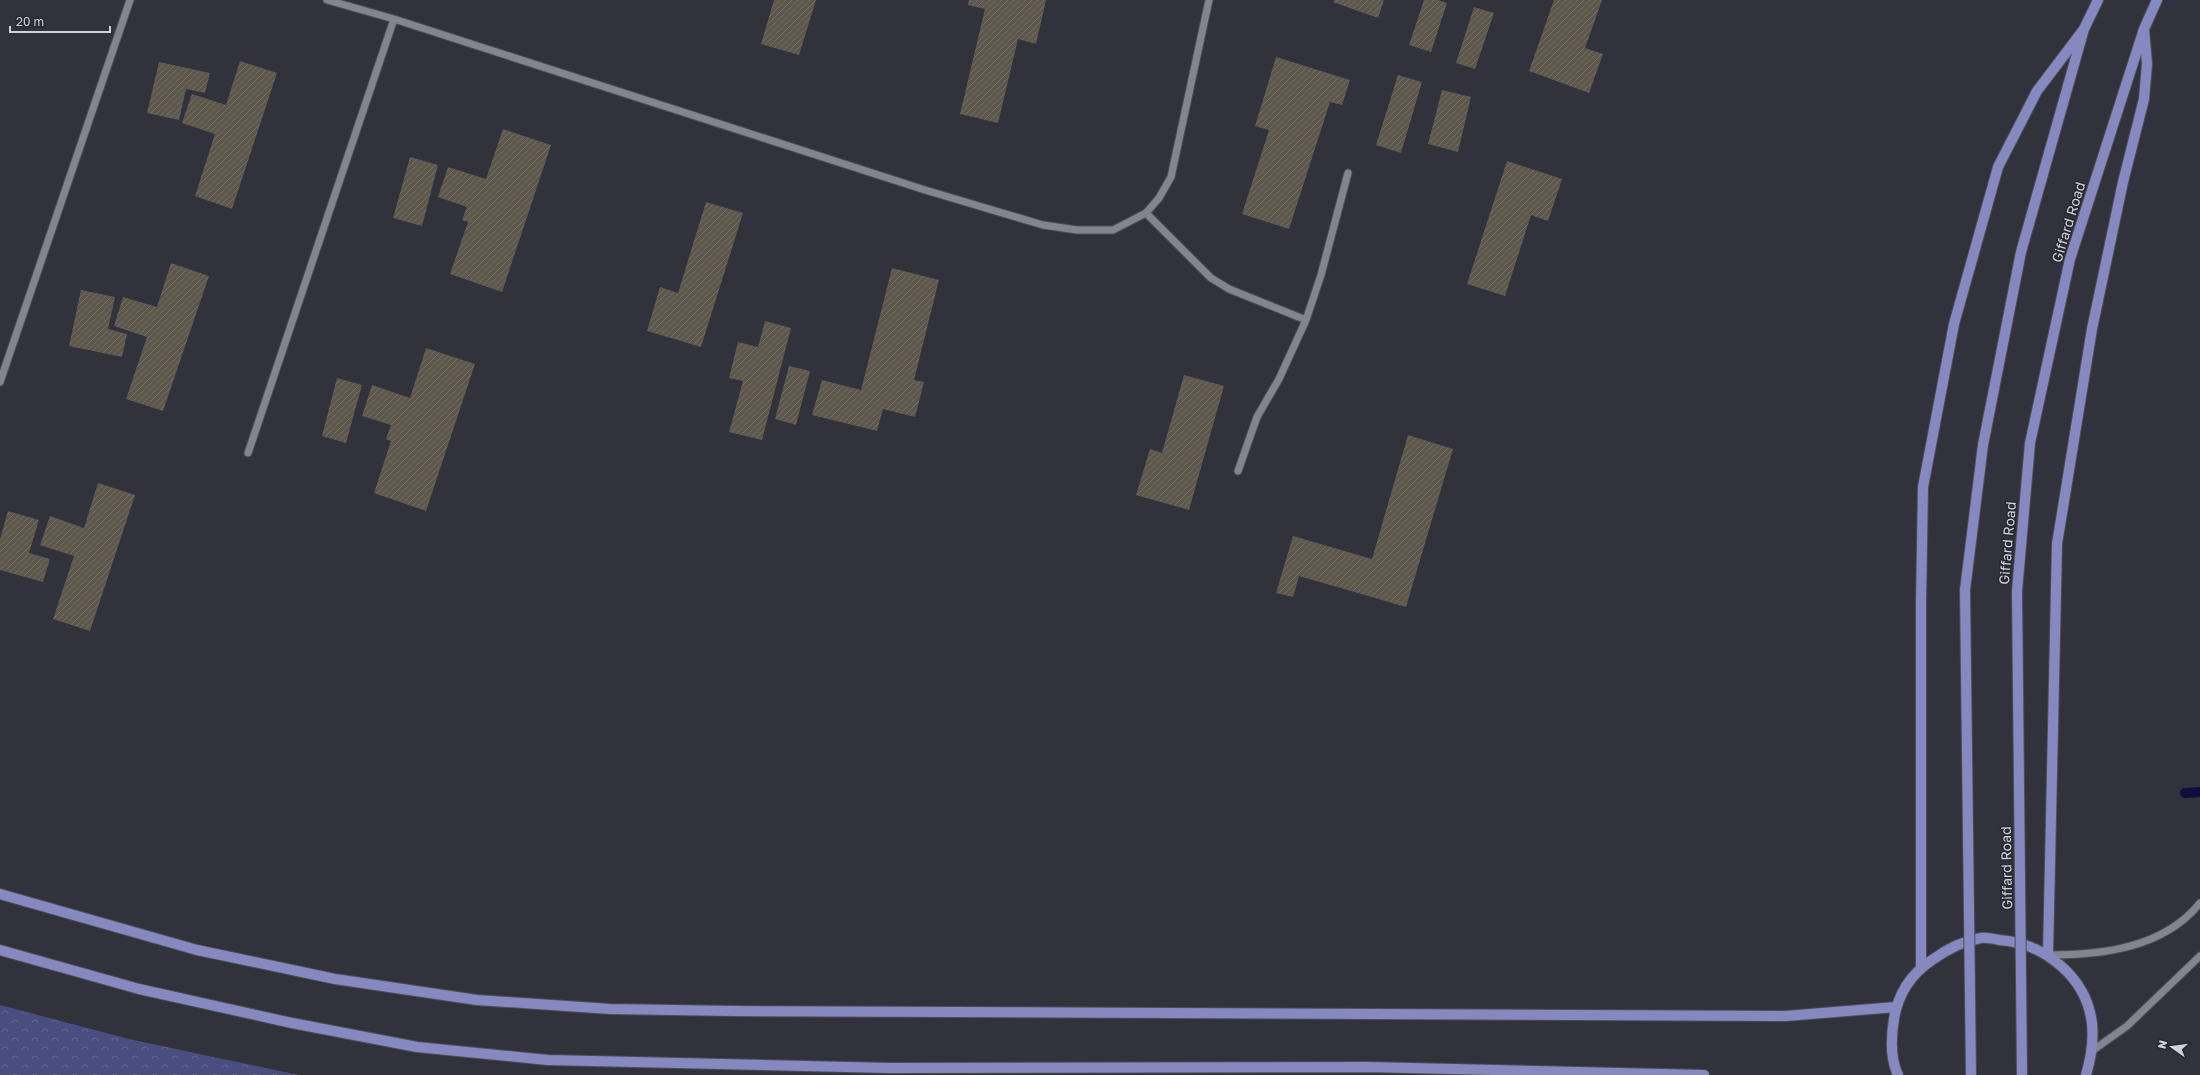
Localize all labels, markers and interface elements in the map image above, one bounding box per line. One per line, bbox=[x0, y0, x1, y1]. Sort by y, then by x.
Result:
scale bar bbox=[10, 8, 110, 34]
text: 20 m bbox=[16, 14, 44, 29]
street label: Giffard Road bbox=[2048, 180, 2088, 264]
street label: Giffard Road bbox=[1995, 501, 2019, 585]
street label: Giffard Road bbox=[1997, 826, 2015, 910]
north arrow bbox=[2152, 1027, 2192, 1067]
text: N bbox=[2154, 1039, 2169, 1050]

